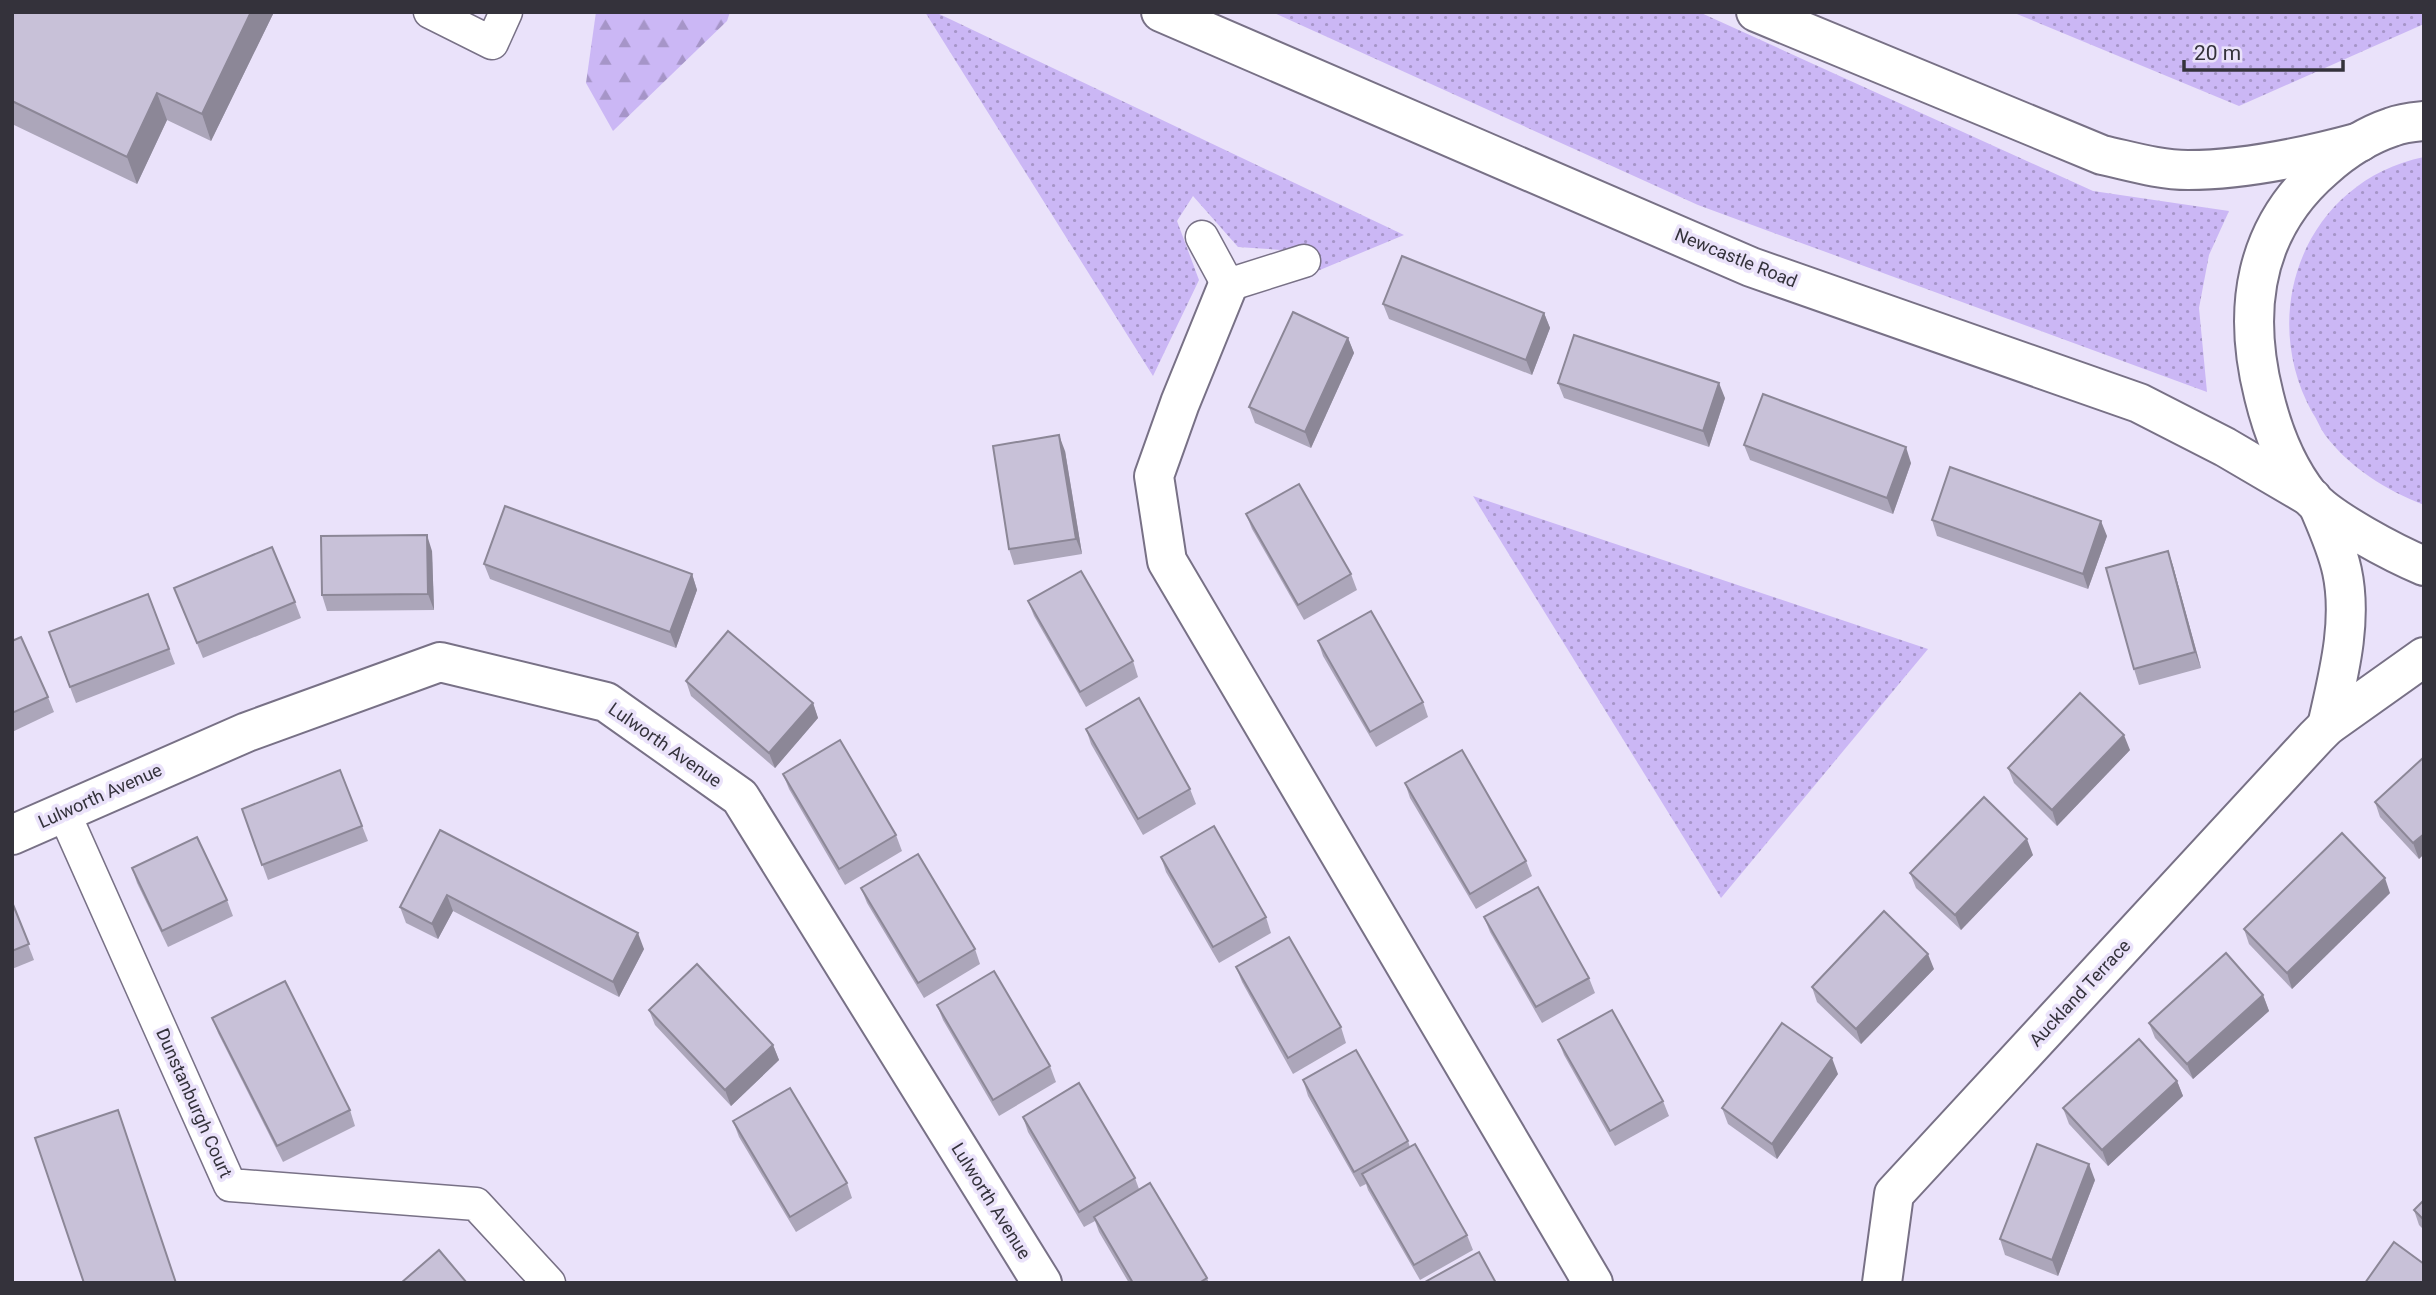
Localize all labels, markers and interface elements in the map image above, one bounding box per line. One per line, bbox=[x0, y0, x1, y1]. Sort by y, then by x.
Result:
scale bar bbox=[2184, 28, 2343, 72]
text: 20 m bbox=[2194, 41, 2241, 65]
street label: Newcastle Road bbox=[1672, 223, 1800, 292]
street label: Lulworth Avenue bbox=[605, 698, 726, 791]
street label: Lulworth Avenue bbox=[35, 759, 165, 832]
street label: Auckland Terrace bbox=[2025, 935, 2135, 1050]
street label: Dunstanburgh Court bbox=[152, 1025, 237, 1181]
street label: Lulworth Avenue bbox=[947, 1139, 1036, 1263]

